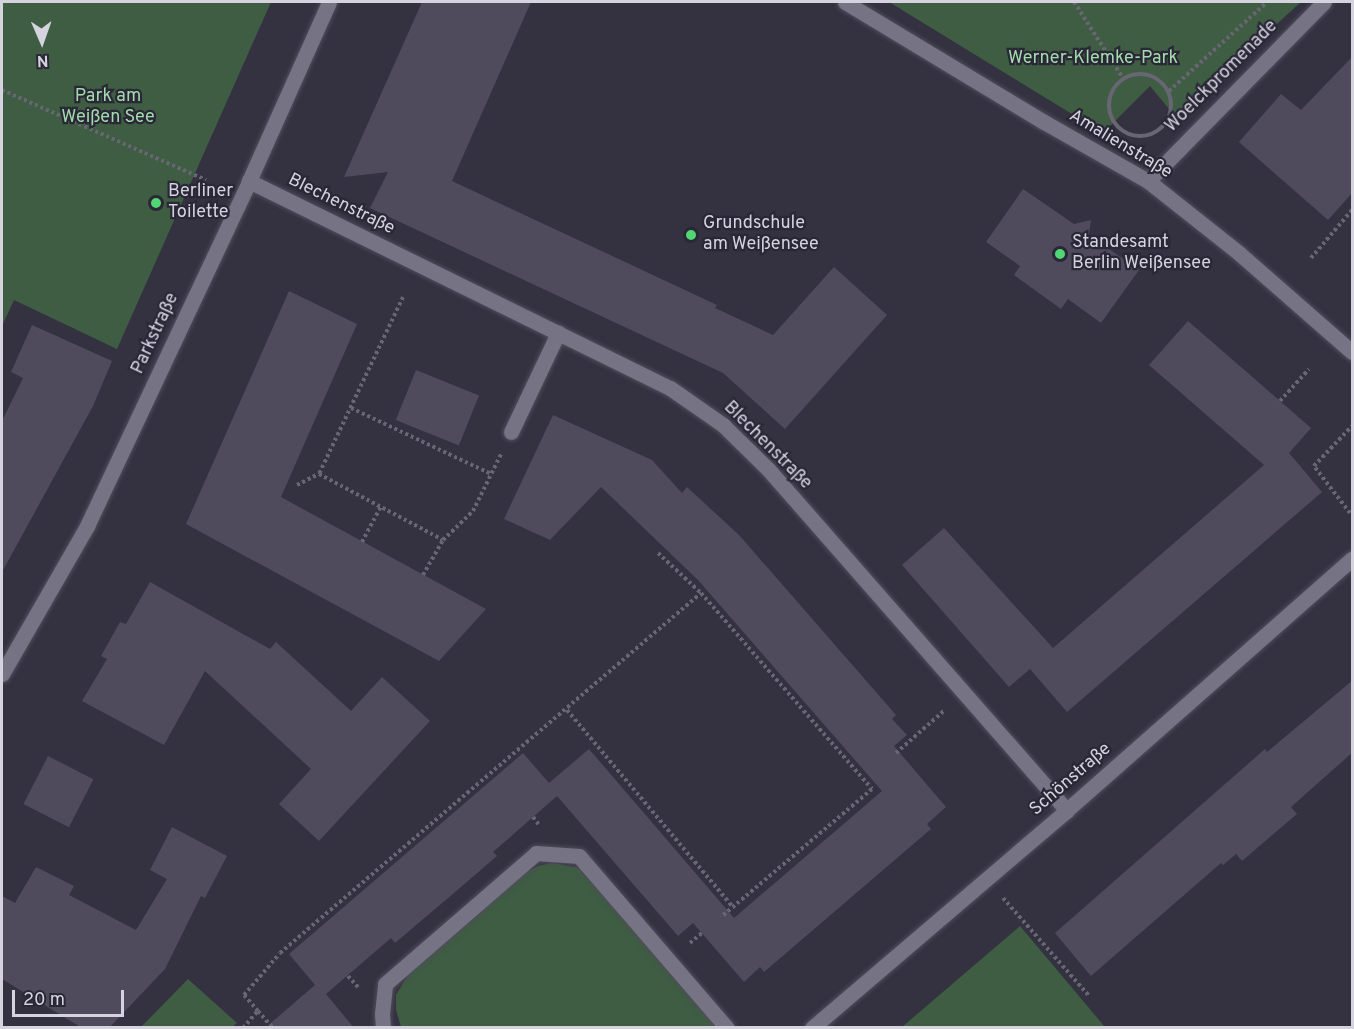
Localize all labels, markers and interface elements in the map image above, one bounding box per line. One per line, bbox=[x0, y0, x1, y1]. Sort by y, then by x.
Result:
north arrow bbox=[12, 12, 72, 72]
street label: Woelckpromenade bbox=[1161, 16, 1283, 138]
park label: Werner-Klemke-Park bbox=[1008, 48, 1178, 70]
text: N bbox=[37, 50, 49, 70]
park label: Park am Weißen See bbox=[61, 87, 155, 130]
street label: Amalienstraße bbox=[1065, 106, 1175, 184]
street label: Blechenstraße bbox=[284, 170, 398, 240]
place label: Berliner Toilette bbox=[168, 182, 233, 224]
marker: Berliner Toilette bbox=[149, 196, 163, 210]
place label: Grundschule am Weißensee bbox=[703, 214, 819, 256]
marker: Grundschule am Weißensee bbox=[684, 228, 698, 242]
place label: Standesamt Berlin Weißensee bbox=[1072, 233, 1211, 276]
marker: Standesamt Berlin Weißensee bbox=[1053, 247, 1067, 261]
street label: Parkstraße bbox=[128, 290, 184, 378]
street label: Blechenstraße bbox=[718, 397, 816, 495]
street label: Schönstraße bbox=[1026, 739, 1116, 821]
scale bar bbox=[15, 978, 128, 1016]
text: 20 m bbox=[23, 989, 65, 1012]

